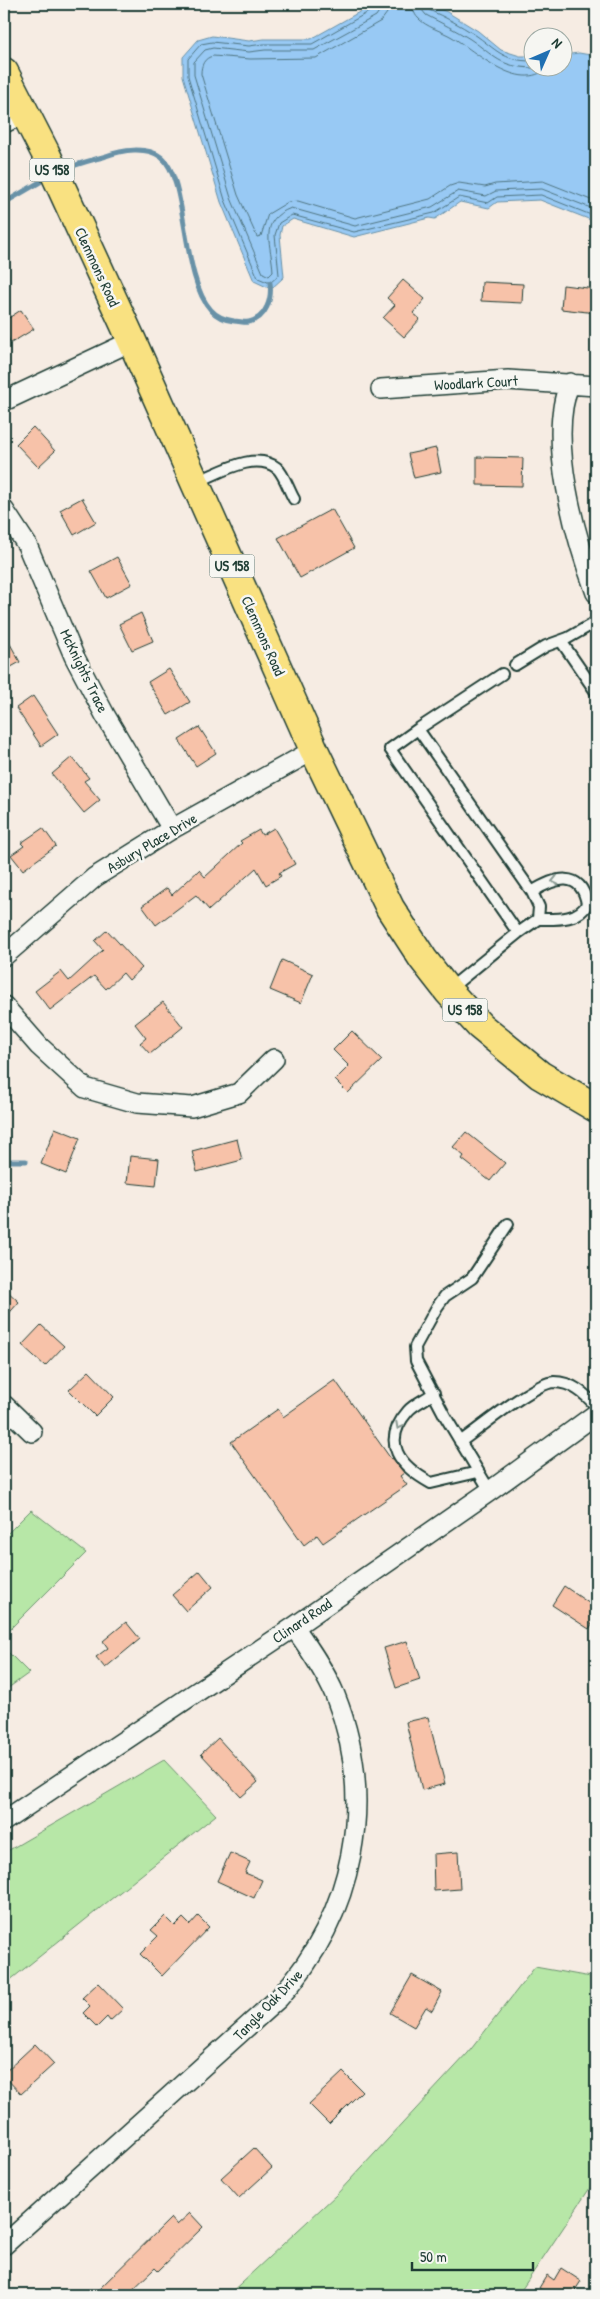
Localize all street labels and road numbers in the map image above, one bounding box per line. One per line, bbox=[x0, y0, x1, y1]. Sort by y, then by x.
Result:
road number: US 158 bbox=[30, 158, 74, 182]
street label: Clemmons Road bbox=[70, 224, 125, 310]
street label: Woodlark Court bbox=[434, 370, 519, 395]
road number: US 158 bbox=[210, 554, 254, 578]
street label: Clemmons Road bbox=[237, 593, 290, 679]
street label: McKnights Trace bbox=[55, 625, 114, 716]
street label: Asbury Place Drive bbox=[103, 807, 201, 878]
road number: US 158 bbox=[442, 998, 488, 1022]
street label: Clinard Road bbox=[268, 1593, 336, 1648]
street label: Tangle Oak Drive bbox=[228, 1964, 307, 2045]

